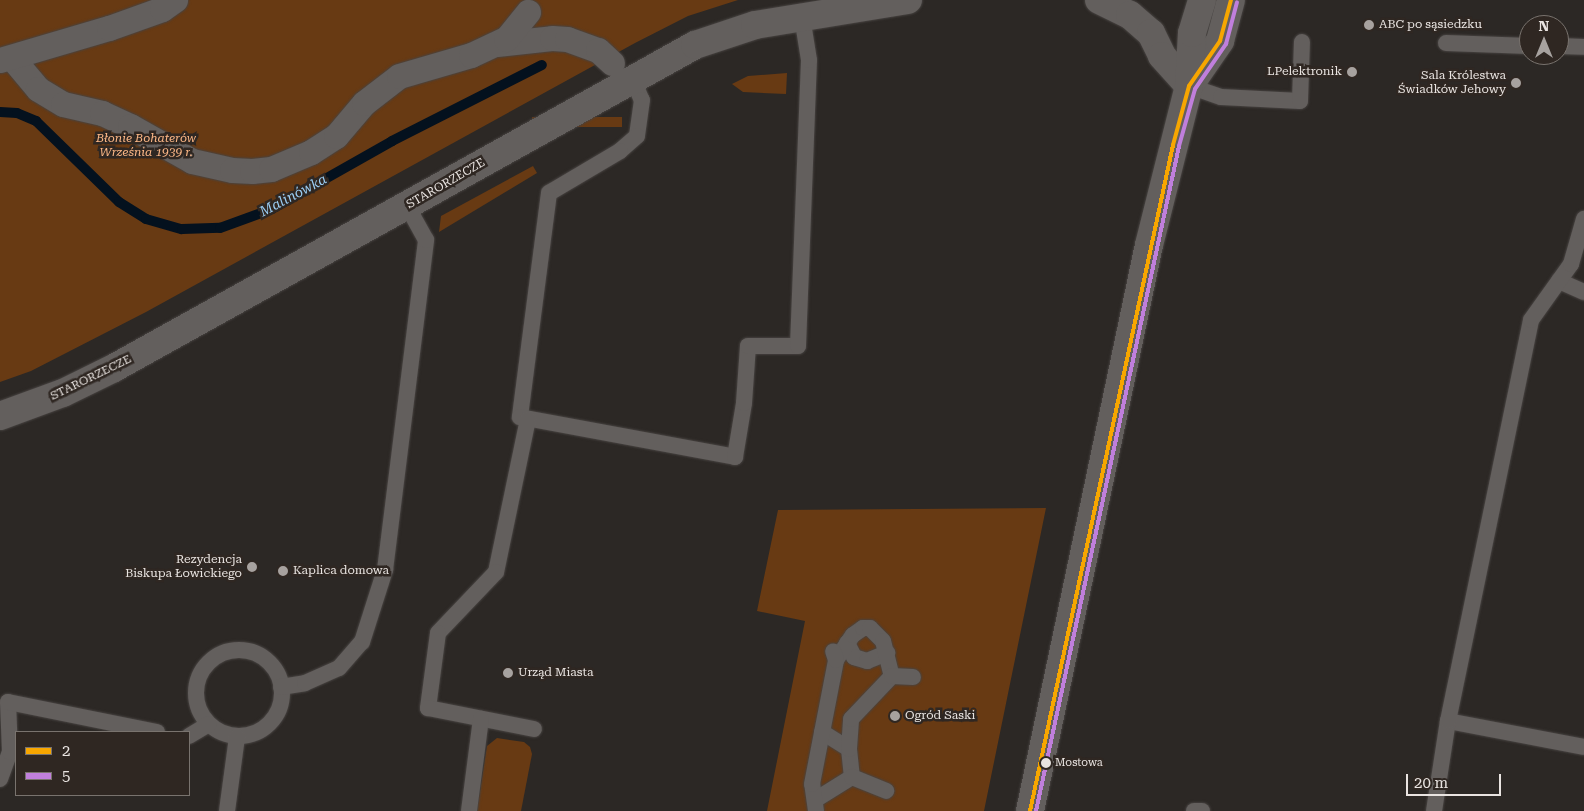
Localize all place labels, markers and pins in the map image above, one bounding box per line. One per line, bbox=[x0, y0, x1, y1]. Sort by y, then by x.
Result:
place label: ABC po sąsiedzku bbox=[1379, 18, 1482, 32]
marker: ABC po sąsiedzku bbox=[1363, 19, 1375, 31]
place label: LPelektronik bbox=[1267, 65, 1342, 79]
marker: LPelektronik bbox=[1346, 66, 1358, 78]
place label: Sala Królestwa Świadków Jehowy bbox=[1398, 69, 1506, 97]
marker: Sala Królestwa Świadków Jehowy bbox=[1510, 77, 1522, 89]
place label: Rezydencja Biskupa Łowickiego bbox=[125, 553, 242, 581]
marker: Rezydencja Biskupa Łowickiego bbox=[246, 561, 258, 573]
place label: Kaplica domowa bbox=[293, 564, 389, 578]
marker: Kaplica domowa bbox=[277, 565, 289, 577]
place label: Urząd Miasta bbox=[518, 666, 593, 680]
marker: Urząd Miasta bbox=[502, 667, 514, 679]
place label: Ogród Saski bbox=[905, 709, 975, 723]
marker: Ogród Saski bbox=[889, 710, 901, 722]
place label: Mostowa bbox=[1055, 756, 1103, 770]
marker: Mostowa bbox=[1041, 758, 1051, 768]

